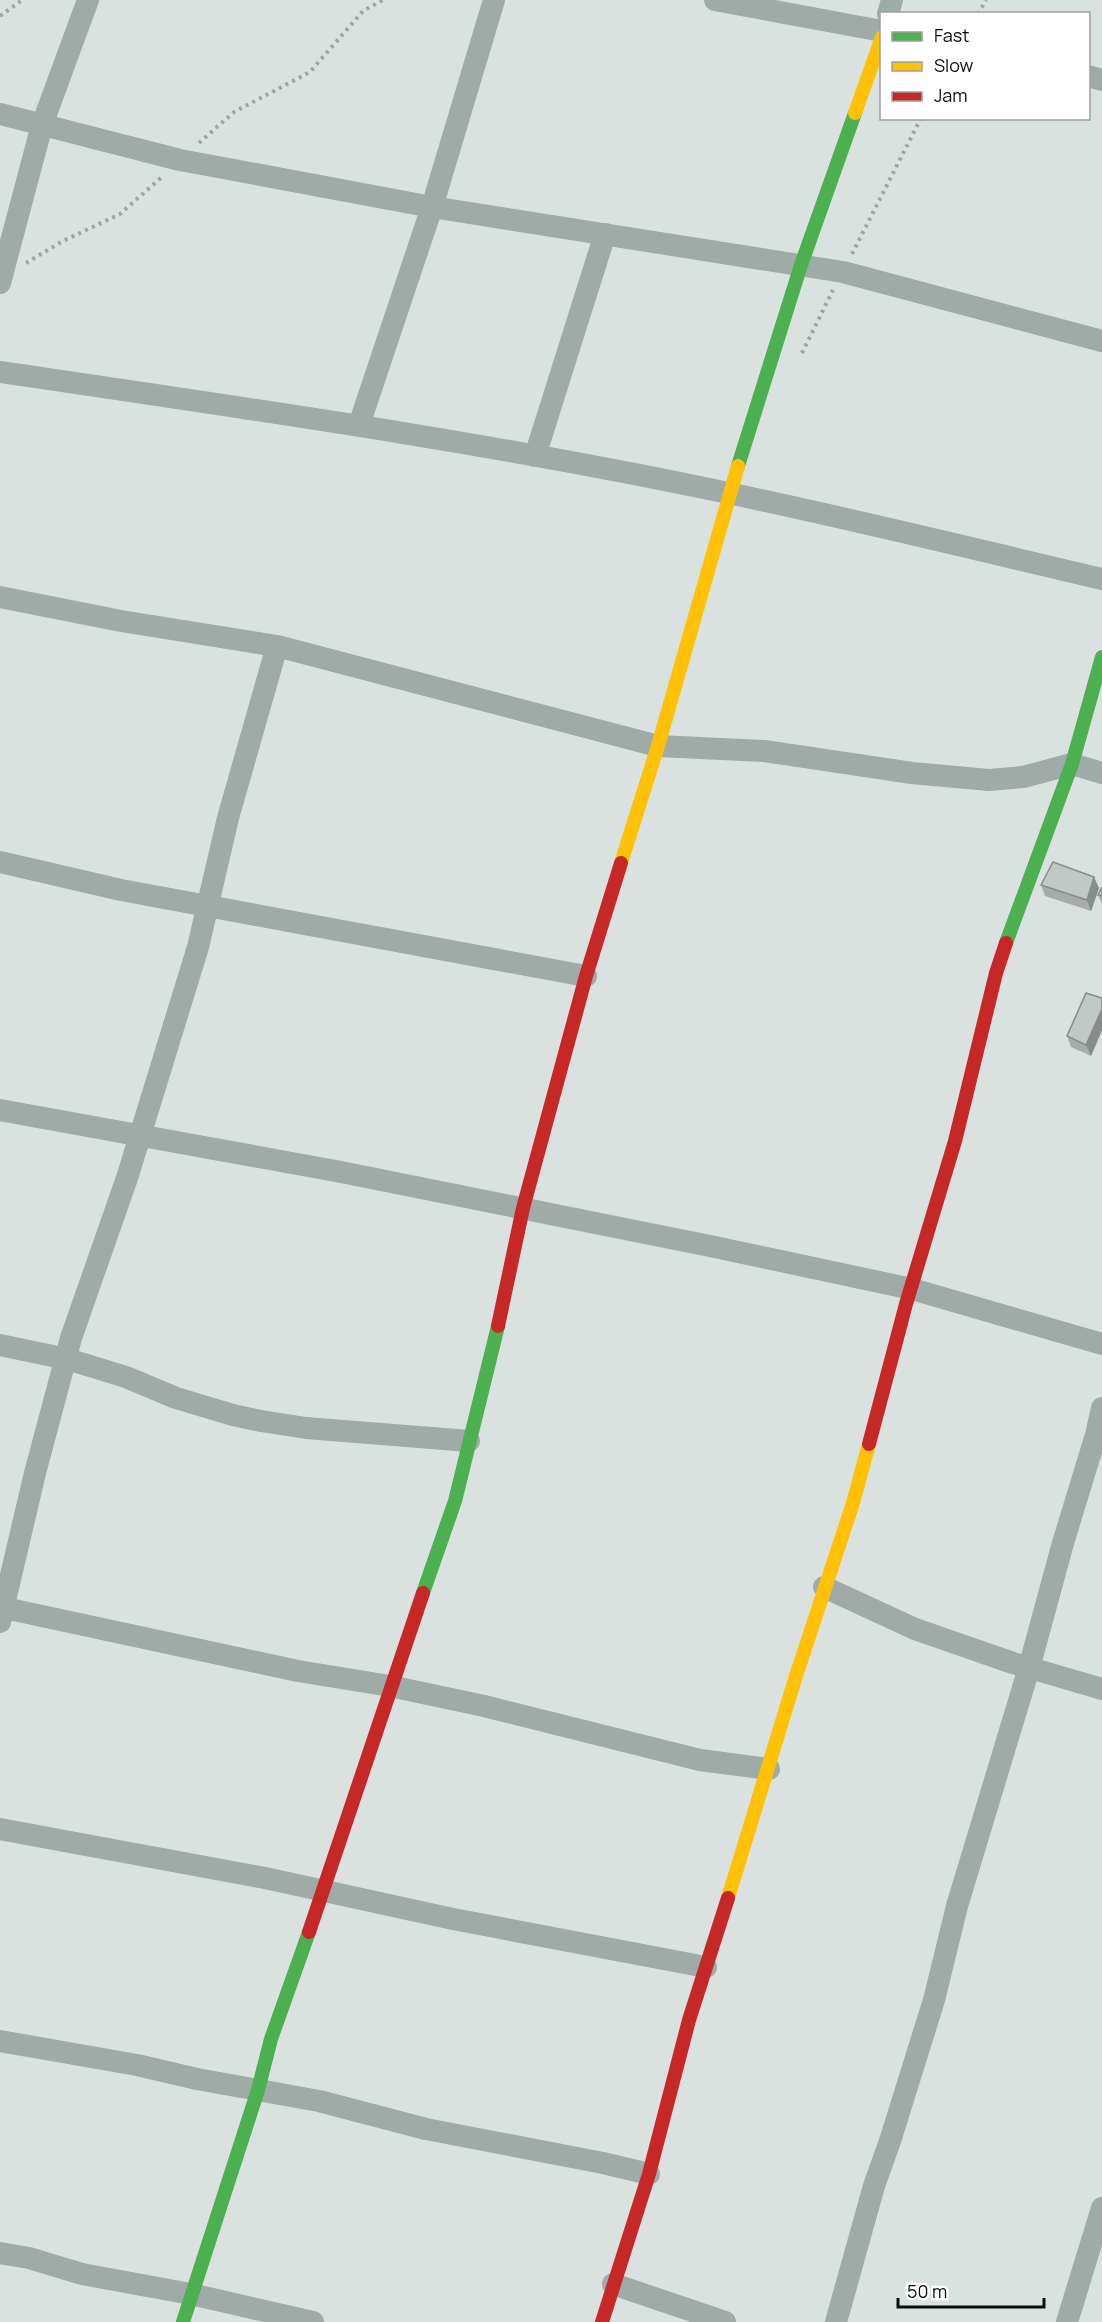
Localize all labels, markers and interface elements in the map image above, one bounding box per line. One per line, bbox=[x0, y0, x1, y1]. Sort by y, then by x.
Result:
legend bbox=[880, 12, 1090, 120]
text: Fast bbox=[934, 23, 969, 47]
text: Slow bbox=[934, 53, 974, 77]
text: Jam bbox=[934, 83, 968, 107]
scale bar bbox=[898, 2271, 1044, 2309]
text: 50 m bbox=[907, 2279, 947, 2303]

